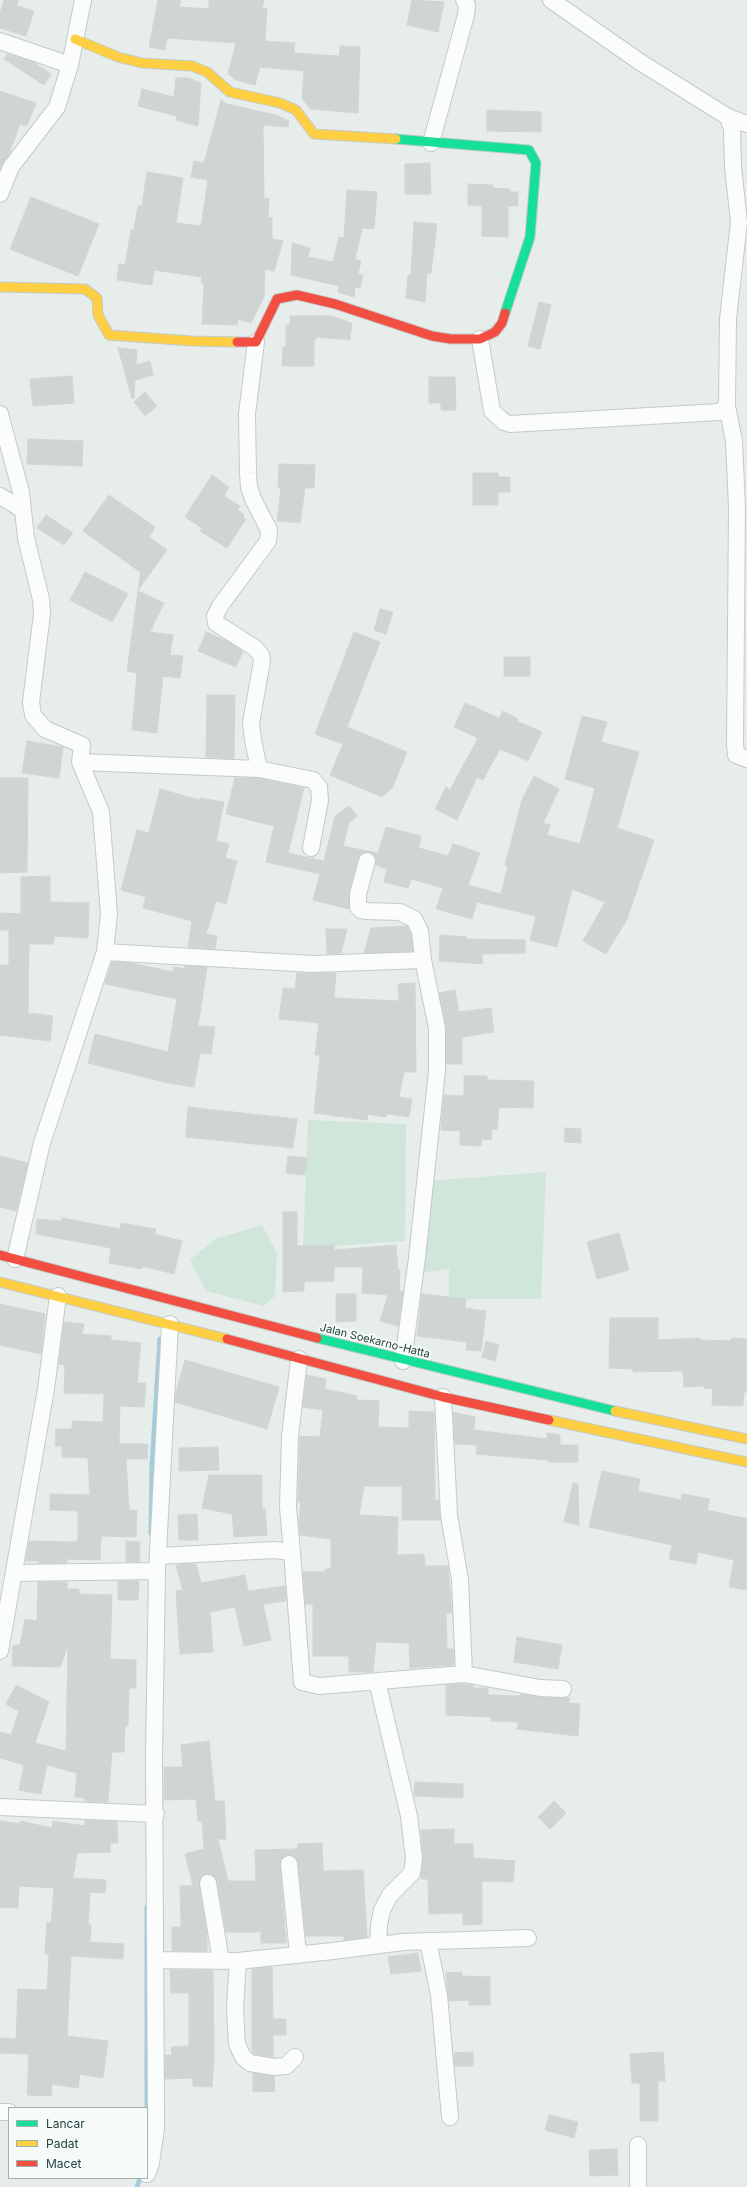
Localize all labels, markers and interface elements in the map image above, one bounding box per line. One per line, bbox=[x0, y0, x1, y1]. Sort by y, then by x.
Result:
street label: Jalan Soekarno-Hatta bbox=[319, 1321, 431, 1361]
legend bbox=[8, 2107, 148, 2179]
text: Lancar bbox=[46, 2116, 85, 2131]
text: Padat bbox=[46, 2136, 78, 2151]
text: Macet bbox=[46, 2156, 81, 2171]

